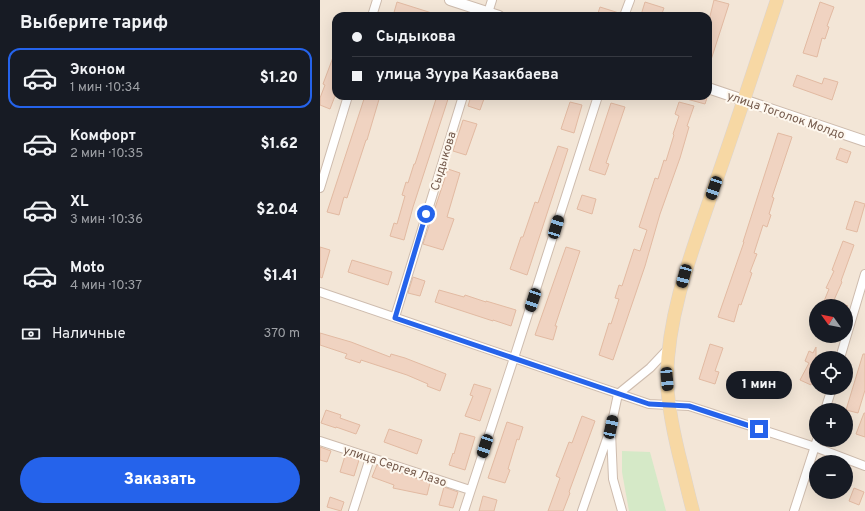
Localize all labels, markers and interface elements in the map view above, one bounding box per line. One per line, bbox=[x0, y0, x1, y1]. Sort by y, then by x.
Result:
text: Выберите тариф bbox=[20, 12, 168, 35]
text: Сыдыкова bbox=[376, 28, 456, 47]
icon: car bbox=[22, 60, 58, 96]
text: Эконом bbox=[70, 61, 125, 80]
text: улица Зуура Казакбаева bbox=[376, 66, 559, 85]
text: $1.20 bbox=[260, 69, 298, 88]
text: 1 мин · 10:34 bbox=[70, 80, 140, 96]
street label: улица Тоголок Молдо bbox=[725, 88, 847, 144]
icon: car bbox=[22, 126, 58, 162]
text: Комфорт bbox=[70, 127, 136, 146]
street label: Сыдыкова bbox=[427, 130, 461, 193]
text: $1.62 bbox=[260, 135, 298, 154]
text: 2 мин · 10:35 bbox=[70, 146, 143, 162]
car bbox=[704, 175, 724, 201]
icon: car bbox=[22, 192, 58, 228]
text: XL bbox=[70, 193, 88, 212]
text: $2.04 bbox=[256, 201, 298, 220]
route start bbox=[417, 205, 435, 223]
text: 3 мин · 10:36 bbox=[70, 212, 143, 228]
car bbox=[547, 214, 565, 240]
icon: car bbox=[22, 258, 58, 294]
text: Moto bbox=[70, 259, 105, 278]
car bbox=[675, 263, 693, 289]
text: $1.41 bbox=[263, 267, 298, 286]
text: 4 мин · 10:37 bbox=[70, 278, 142, 294]
car bbox=[524, 287, 542, 313]
north arrow bbox=[809, 299, 853, 343]
map controls bbox=[809, 299, 853, 499]
icon: cash bbox=[20, 323, 42, 345]
text: Наличные bbox=[52, 325, 126, 344]
text: 370 m bbox=[263, 326, 300, 342]
button: locate bbox=[809, 351, 853, 395]
car bbox=[660, 367, 674, 391]
callout: 1 мин bbox=[726, 371, 792, 399]
text: 1 мин bbox=[742, 377, 776, 393]
button: + bbox=[809, 403, 853, 447]
car bbox=[603, 414, 619, 440]
route end bbox=[750, 420, 768, 438]
car bbox=[476, 433, 494, 459]
street label: улица Сергея Лазо bbox=[341, 443, 449, 491]
button: − bbox=[809, 455, 853, 499]
button: Заказать bbox=[20, 457, 300, 503]

